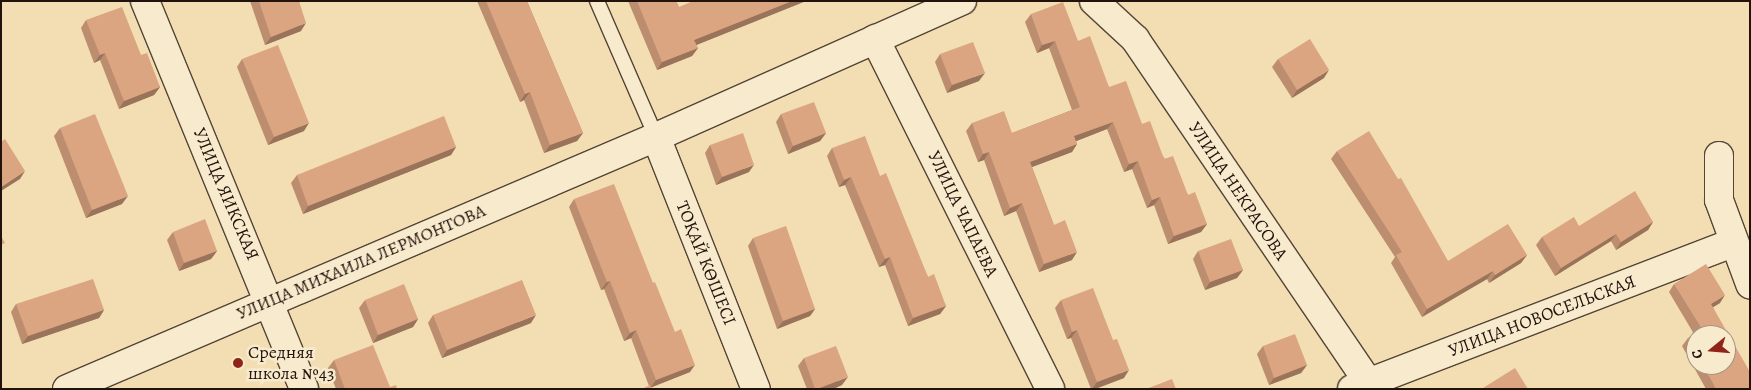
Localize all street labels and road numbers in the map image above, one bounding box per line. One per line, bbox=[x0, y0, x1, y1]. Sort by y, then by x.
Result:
street label: УЛИЦА НЕКРАСОВА bbox=[1184, 118, 1292, 264]
street label: УЛИЦА ЯИКСКАЯ bbox=[188, 125, 264, 263]
street label: УЛИЦА ЧАПАЕВА bbox=[923, 147, 1003, 281]
street label: ТОҚАЙ КӨШЕСІ bbox=[671, 198, 741, 328]
street label: УЛИЦА МИХАИЛА ЛЕРМОНТОВА bbox=[233, 200, 489, 324]
street label: УЛИЦА НОВОСЕЛЬСКАЯ bbox=[1445, 270, 1639, 362]

